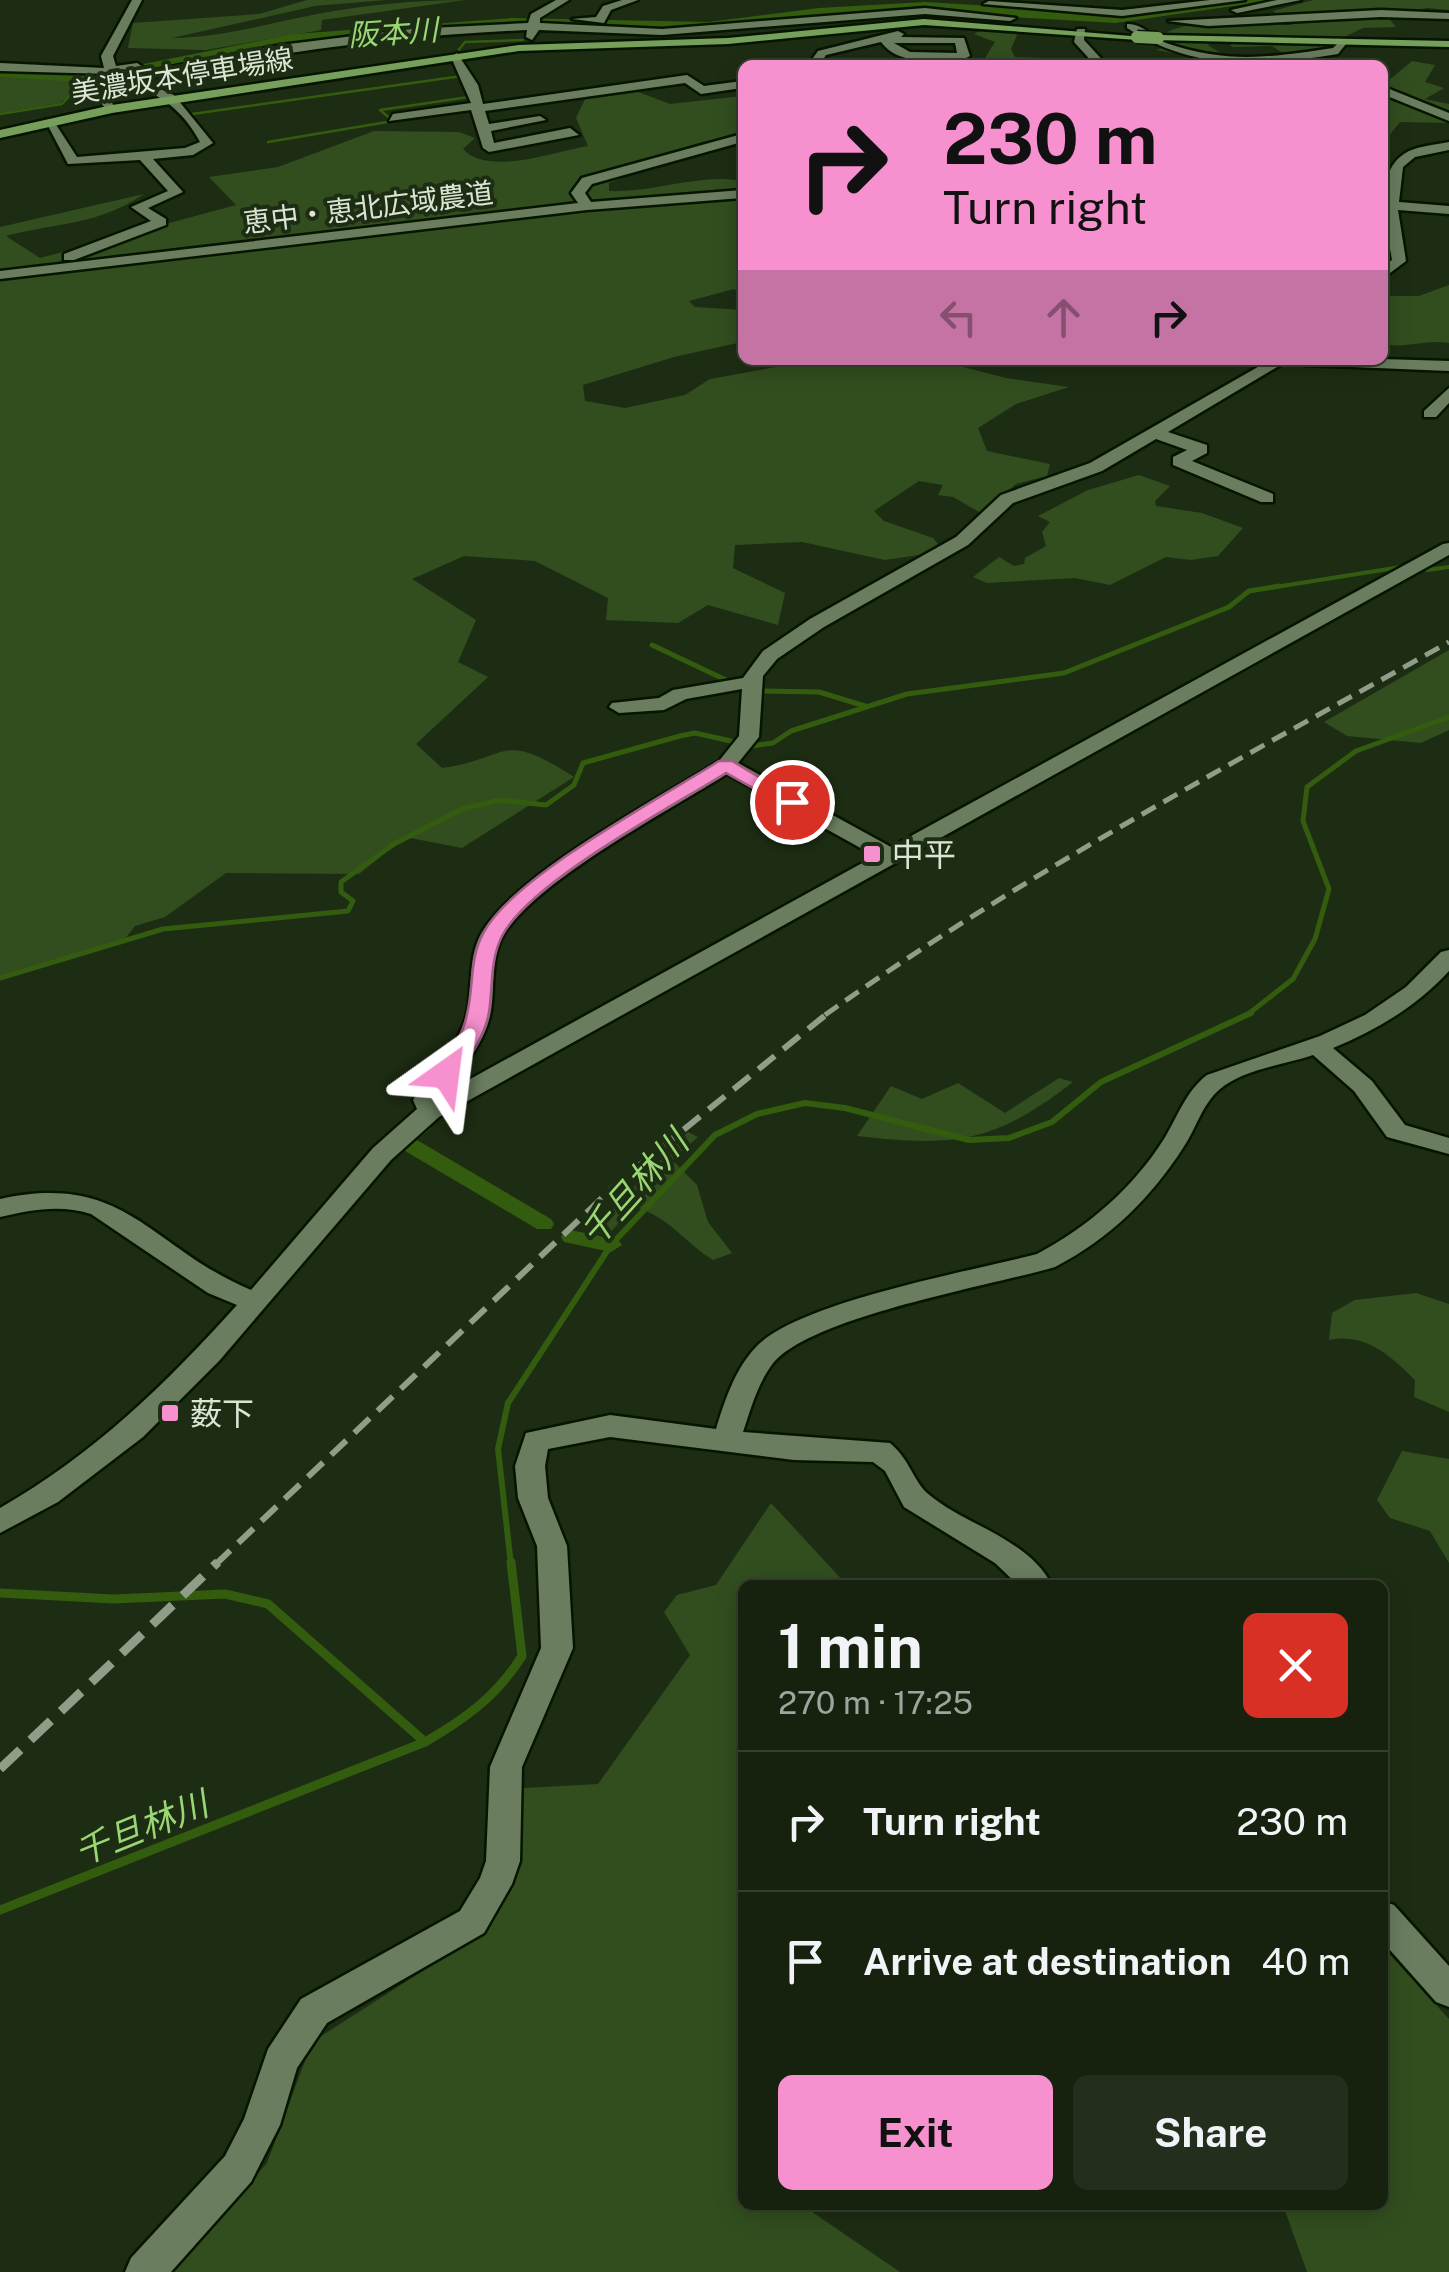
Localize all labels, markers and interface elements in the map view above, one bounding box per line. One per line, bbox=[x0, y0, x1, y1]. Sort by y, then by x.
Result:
water label: 阪本川 bbox=[347, 11, 442, 53]
street label: 美濃坂本停車場線 bbox=[69, 41, 295, 109]
text: 230 m bbox=[943, 97, 1157, 180]
icon: right bbox=[778, 100, 908, 230]
street label: 恵中・恵北広域農道 bbox=[241, 175, 495, 239]
text: Turn right bbox=[943, 181, 1147, 234]
icon: left bbox=[931, 290, 986, 345]
icon: ahead bbox=[1036, 290, 1091, 345]
icon: right bbox=[1141, 290, 1196, 345]
pin bbox=[750, 760, 835, 845]
icon: arrive bbox=[765, 775, 820, 830]
place label: 中平 bbox=[892, 836, 956, 873]
marker: 中平 bbox=[861, 843, 883, 865]
position arrow bbox=[394, 1022, 498, 1126]
water label: 千旦林川 bbox=[572, 1119, 699, 1254]
place label: 薮下 bbox=[190, 1395, 254, 1432]
marker: 薮下 bbox=[159, 1402, 181, 1424]
text: 1 min bbox=[778, 1611, 923, 1682]
button: close bbox=[1243, 1613, 1348, 1718]
text: 270 m · 17:25 bbox=[778, 1684, 973, 1721]
water label: 千旦林川 bbox=[68, 1781, 217, 1873]
icon: right bbox=[778, 1794, 833, 1849]
text: Turn right bbox=[863, 1799, 1041, 1844]
text: 230 m bbox=[1236, 1799, 1348, 1844]
icon: arrive bbox=[778, 1934, 833, 1989]
text: Arrive at destination bbox=[863, 1939, 1231, 1984]
text: 40 m bbox=[1261, 1939, 1350, 1984]
button: Exit bbox=[778, 2075, 1053, 2190]
button: Share bbox=[1073, 2075, 1348, 2190]

